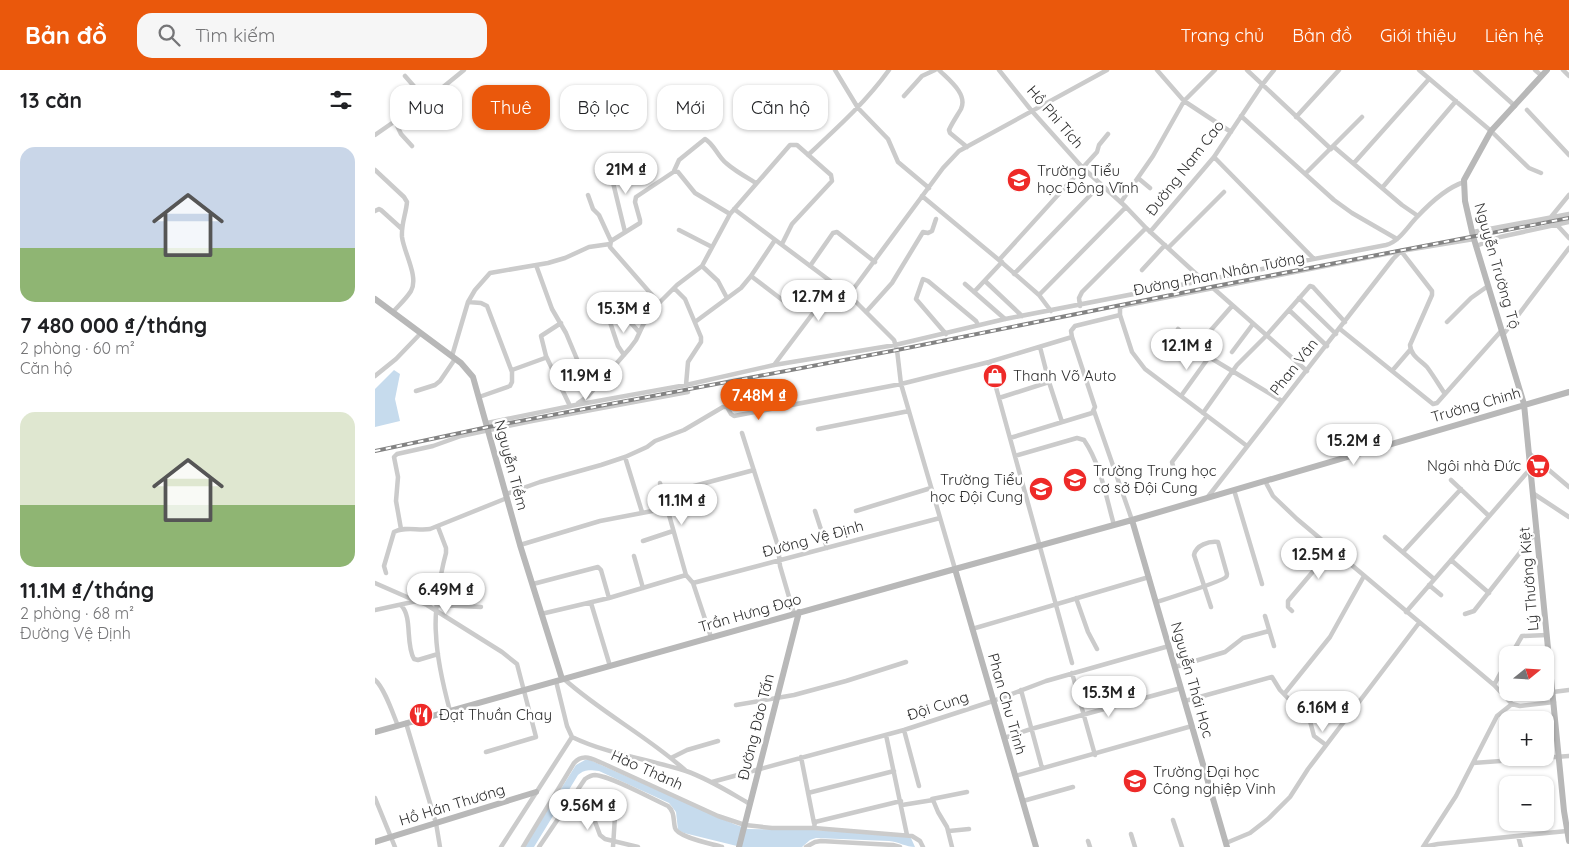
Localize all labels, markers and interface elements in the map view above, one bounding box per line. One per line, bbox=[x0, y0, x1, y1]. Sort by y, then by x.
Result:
search box bbox=[137, 13, 487, 58]
text: Bản đồ bbox=[25, 20, 107, 50]
icon: search bbox=[155, 21, 183, 49]
text: Tìm kiếm bbox=[195, 23, 275, 47]
text: Trang chủ bbox=[1181, 24, 1264, 47]
text: Bản đồ bbox=[1292, 24, 1352, 47]
text: Giới thiệu bbox=[1380, 24, 1457, 47]
text: Liên hệ bbox=[1485, 24, 1544, 47]
street label: Hồ Phi Tích bbox=[1023, 81, 1088, 152]
chip: Mua bbox=[390, 85, 462, 130]
chip: Thuê bbox=[472, 85, 550, 130]
chip: Bộ lọc bbox=[560, 85, 647, 130]
chip: Mới bbox=[657, 85, 723, 130]
chip: Căn hộ bbox=[733, 85, 828, 130]
icon: filters bbox=[327, 86, 355, 114]
text: 13 căn bbox=[20, 87, 82, 113]
street label: Đường Nam Cao bbox=[1141, 116, 1228, 219]
pin: 21M ₫ bbox=[591, 152, 661, 195]
text: 21M ₫ bbox=[606, 159, 646, 179]
place label: Trường Tiểu học Đông Vĩnh bbox=[1037, 161, 1139, 197]
school or university icon: Trường Tiểu học Đông Vĩnh bbox=[1006, 167, 1032, 193]
icon: home bbox=[143, 180, 233, 270]
street label: Nguyễn Trường Tộ bbox=[1470, 201, 1525, 331]
street label: Đường Phan Nhân Tường bbox=[1132, 248, 1306, 299]
pin: 12.7M ₫ bbox=[773, 280, 865, 322]
text: 12.7M ₫ bbox=[792, 286, 846, 306]
pin: 15.3M ₫ bbox=[578, 292, 670, 334]
text: 15.3M ₫ bbox=[597, 298, 651, 318]
text: 7 480 000 ₫/tháng bbox=[20, 312, 207, 338]
pin: 12.1M ₫ bbox=[1141, 328, 1233, 371]
text: 12.1M ₫ bbox=[1162, 335, 1212, 355]
street label: Phan Vân bbox=[1266, 335, 1322, 399]
text: 2 phòng · 60 m² bbox=[20, 338, 135, 358]
text: Căn hộ bbox=[20, 358, 73, 378]
pin: 11.9M ₫ bbox=[540, 358, 632, 401]
shop icon: Thanh Võ Auto bbox=[982, 363, 1008, 389]
text: 11.9M ₫ bbox=[560, 365, 612, 385]
place label: Thanh Võ Auto bbox=[1013, 366, 1116, 385]
pin: 7.48M ₫ bbox=[713, 378, 805, 421]
street label: Trường Chinh bbox=[1429, 383, 1523, 426]
text: 7.48M ₫ bbox=[732, 385, 786, 405]
street label: Nguyễn Tiềm bbox=[490, 418, 533, 512]
pin: 15.2M ₫ bbox=[1308, 424, 1400, 466]
text: 15.2M ₫ bbox=[1327, 430, 1381, 450]
icon: home bbox=[143, 445, 233, 535]
supermarket icon: Ngôi nhà Đức bbox=[1525, 453, 1551, 479]
place label: Ngôi nhà Đức bbox=[1427, 456, 1521, 475]
place label: Trường Trung học cơ sở Đội Cung bbox=[1093, 461, 1217, 497]
school or university icon: Trường Trung học cơ sở Đội Cung bbox=[1062, 467, 1088, 493]
place label: Trường Tiểu học Đội Cung bbox=[930, 470, 1023, 506]
school or university icon: Trường Tiểu học Đội Cung bbox=[1028, 476, 1054, 502]
pin: 11.1M ₫ bbox=[636, 484, 728, 526]
text: 11.1M ₫ bbox=[658, 490, 706, 510]
street label: Đường Vệ Định bbox=[760, 516, 866, 561]
street label: Lý Thường Kiệt bbox=[1514, 526, 1543, 632]
pin: 12.5M ₫ bbox=[1273, 538, 1365, 580]
text: 12.5M ₫ bbox=[1292, 544, 1346, 564]
pin: 6.49M ₫ bbox=[400, 572, 492, 615]
text: 11.1M ₫/tháng bbox=[20, 577, 154, 603]
text: 6.49M ₫ bbox=[418, 579, 474, 599]
street label: Trần Hưng Đạo bbox=[696, 589, 803, 636]
text: 2 phòng · 68 m² bbox=[20, 603, 134, 623]
street label: Nguyễn Thái Học bbox=[1167, 620, 1218, 740]
text: Đường Vệ Định bbox=[20, 623, 131, 643]
north arrow bbox=[1499, 646, 1554, 701]
map controls bbox=[1499, 646, 1554, 831]
street label: Phan Chu Trinh bbox=[984, 651, 1031, 757]
street label: Đường Đào Tấn bbox=[733, 672, 778, 782]
pin: 15.3M ₫ bbox=[1063, 676, 1155, 718]
text: 15.3M ₫ bbox=[1082, 682, 1136, 702]
street label: Đội Cung bbox=[905, 687, 971, 724]
pin: 6.16M ₫ bbox=[1277, 690, 1369, 733]
text: 6.16M ₫ bbox=[1297, 697, 1349, 717]
restaurant icon: Đạt Thuần Chay bbox=[408, 702, 434, 728]
place label: Đạt Thuần Chay bbox=[439, 705, 552, 724]
button: + bbox=[1499, 711, 1554, 766]
street label: Hào Thành bbox=[608, 745, 686, 794]
place label: Trường Đại học Công nghiệp Vinh bbox=[1153, 762, 1276, 798]
school or university icon: Trường Đại học Công nghiệp Vinh bbox=[1122, 768, 1148, 794]
button: − bbox=[1499, 776, 1554, 831]
street label: Hồ Hán Thương bbox=[397, 779, 507, 830]
pin: 9.56M ₫ bbox=[542, 788, 634, 831]
text: 9.56M ₫ bbox=[560, 795, 616, 815]

